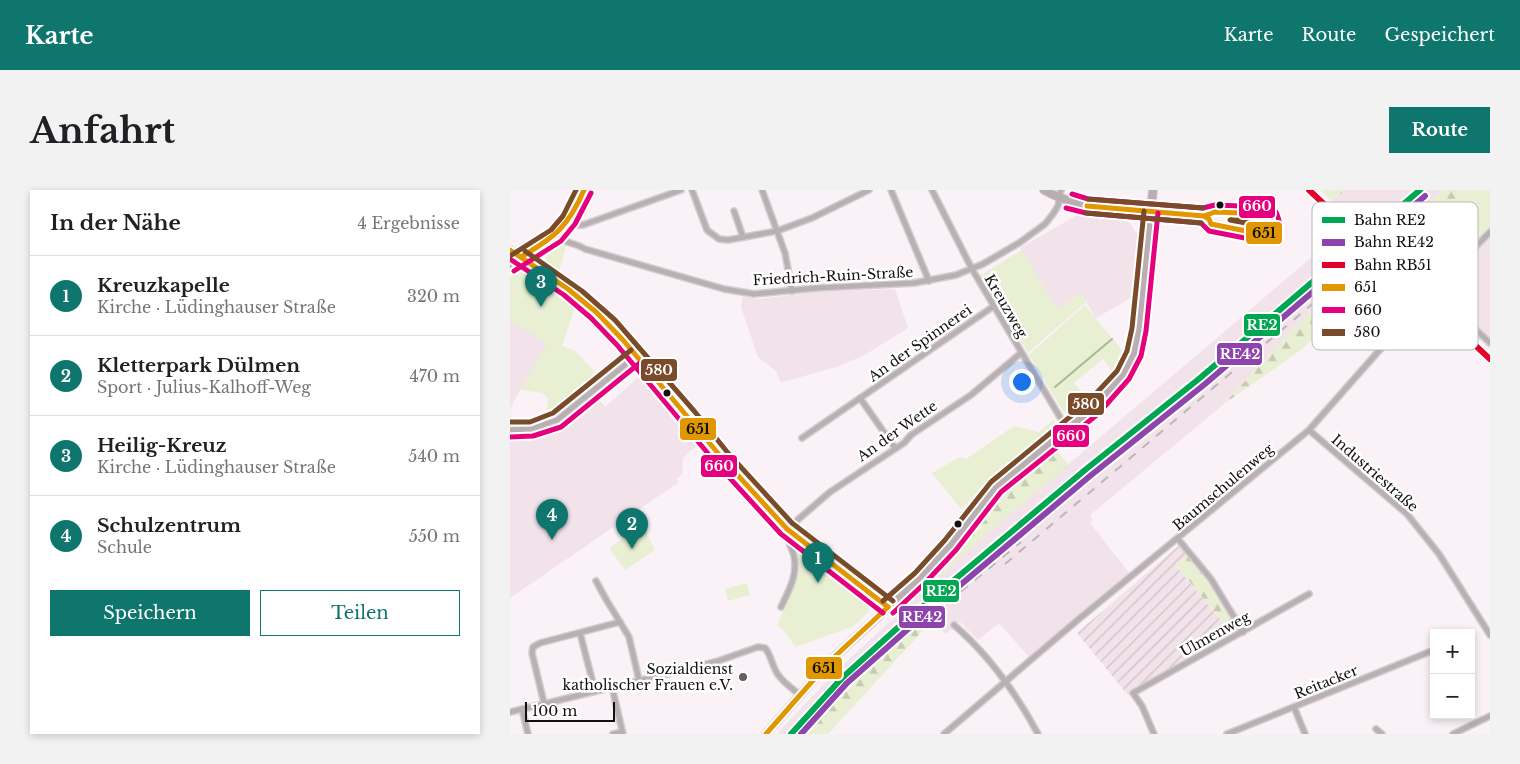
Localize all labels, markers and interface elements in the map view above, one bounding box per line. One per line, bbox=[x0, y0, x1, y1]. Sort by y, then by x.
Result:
text: Karte bbox=[25, 21, 94, 50]
text: Karte bbox=[1224, 24, 1273, 46]
text: Route bbox=[1301, 24, 1356, 46]
text: Gespeichert bbox=[1384, 24, 1495, 46]
button: Route bbox=[1389, 107, 1490, 153]
text: Anfahrt bbox=[30, 109, 175, 152]
line badge: 660 bbox=[1238, 195, 1276, 219]
text: 660 bbox=[1242, 197, 1272, 215]
unlabelled marker bbox=[1215, 200, 1225, 210]
legend bbox=[1312, 202, 1478, 350]
text: In der Nähe bbox=[50, 210, 181, 236]
text: Bahn RE2 bbox=[1354, 211, 1426, 229]
text: 4 Ergebnisse bbox=[357, 213, 460, 233]
line badge: 651 bbox=[1245, 221, 1283, 245]
text: 651 bbox=[1252, 224, 1276, 242]
text: Bahn RE42 bbox=[1354, 233, 1434, 251]
text: Bahn RB51 bbox=[1354, 256, 1432, 274]
street label: Friedrich-Ruin-Straße bbox=[752, 263, 914, 289]
pin: 3 bbox=[525, 266, 557, 307]
street label: Kreuzweg bbox=[981, 271, 1032, 342]
text: Kreuzkapelle bbox=[97, 274, 230, 297]
text: 651 bbox=[1354, 278, 1377, 296]
text: 1 bbox=[63, 286, 69, 306]
text: 320 m bbox=[407, 286, 460, 306]
text: Kirche · Lüdinghauser Straße bbox=[97, 297, 336, 317]
street label: An der Spinnerei bbox=[864, 300, 975, 386]
text: 660 bbox=[1354, 301, 1382, 319]
line badge: RE2 bbox=[1243, 313, 1281, 337]
text: RE2 bbox=[1246, 316, 1278, 334]
text: 580 bbox=[1354, 323, 1380, 341]
line badge: RE42 bbox=[1216, 342, 1263, 366]
text: RE42 bbox=[1220, 345, 1260, 363]
text: Kletterpark Dülmen bbox=[97, 354, 300, 377]
line badge: 580 bbox=[640, 358, 678, 382]
text: 580 bbox=[645, 361, 673, 379]
text: 2 bbox=[61, 366, 71, 386]
text: 470 m bbox=[409, 366, 460, 386]
your location bbox=[1009, 369, 1035, 395]
text: Sport · Julius-Kalhoff-Weg bbox=[97, 377, 311, 397]
unlabelled marker bbox=[662, 388, 672, 398]
line badge: 580 bbox=[1067, 392, 1105, 416]
text: 580 bbox=[1072, 395, 1100, 413]
street label: An der Wette bbox=[853, 397, 941, 466]
line badge: 651 bbox=[679, 417, 717, 441]
text: 651 bbox=[686, 420, 710, 438]
line badge: 660 bbox=[1052, 424, 1090, 448]
text: 660 bbox=[1056, 427, 1086, 445]
street label: Industriestraße bbox=[1328, 430, 1422, 516]
text: Heilig-Kreuz bbox=[97, 434, 227, 457]
street label: Baumschulenweg bbox=[1169, 439, 1277, 534]
text: 3 bbox=[61, 446, 71, 466]
text: 540 m bbox=[408, 446, 460, 466]
line badge: 660 bbox=[700, 454, 738, 478]
text: Kirche · Lüdinghauser Straße bbox=[97, 457, 336, 477]
text: 660 bbox=[704, 457, 734, 475]
pin: 4 bbox=[536, 499, 568, 540]
pin: 2 bbox=[616, 508, 648, 549]
text: Schulzentrum bbox=[97, 514, 241, 537]
unlabelled marker bbox=[953, 519, 963, 529]
text: 4 bbox=[61, 526, 71, 546]
text: 550 m bbox=[409, 526, 460, 546]
text: Schule bbox=[97, 537, 152, 557]
pin: 1 bbox=[802, 542, 834, 583]
line badge: RE2 bbox=[922, 579, 960, 603]
text: RE2 bbox=[925, 582, 957, 600]
button: Speichern bbox=[50, 590, 250, 636]
button: Teilen bbox=[260, 590, 460, 636]
line badge: RE42 bbox=[898, 605, 946, 629]
street label: Ulmenweg bbox=[1177, 607, 1254, 661]
text: RE42 bbox=[902, 608, 942, 626]
map controls bbox=[1430, 629, 1475, 719]
button: + bbox=[1430, 629, 1475, 674]
line badge: 651 bbox=[805, 656, 843, 680]
text: 651 bbox=[812, 659, 836, 677]
place label: Sozialdienst katholischer Frauen e.V. bbox=[563, 660, 734, 694]
street label: Reitacker bbox=[1292, 661, 1361, 703]
marker: Sozialdienst katholischer Frauen e.V. bbox=[737, 671, 749, 683]
button: − bbox=[1430, 674, 1475, 719]
scale bar bbox=[525, 699, 615, 722]
text: 100 m bbox=[532, 702, 577, 720]

